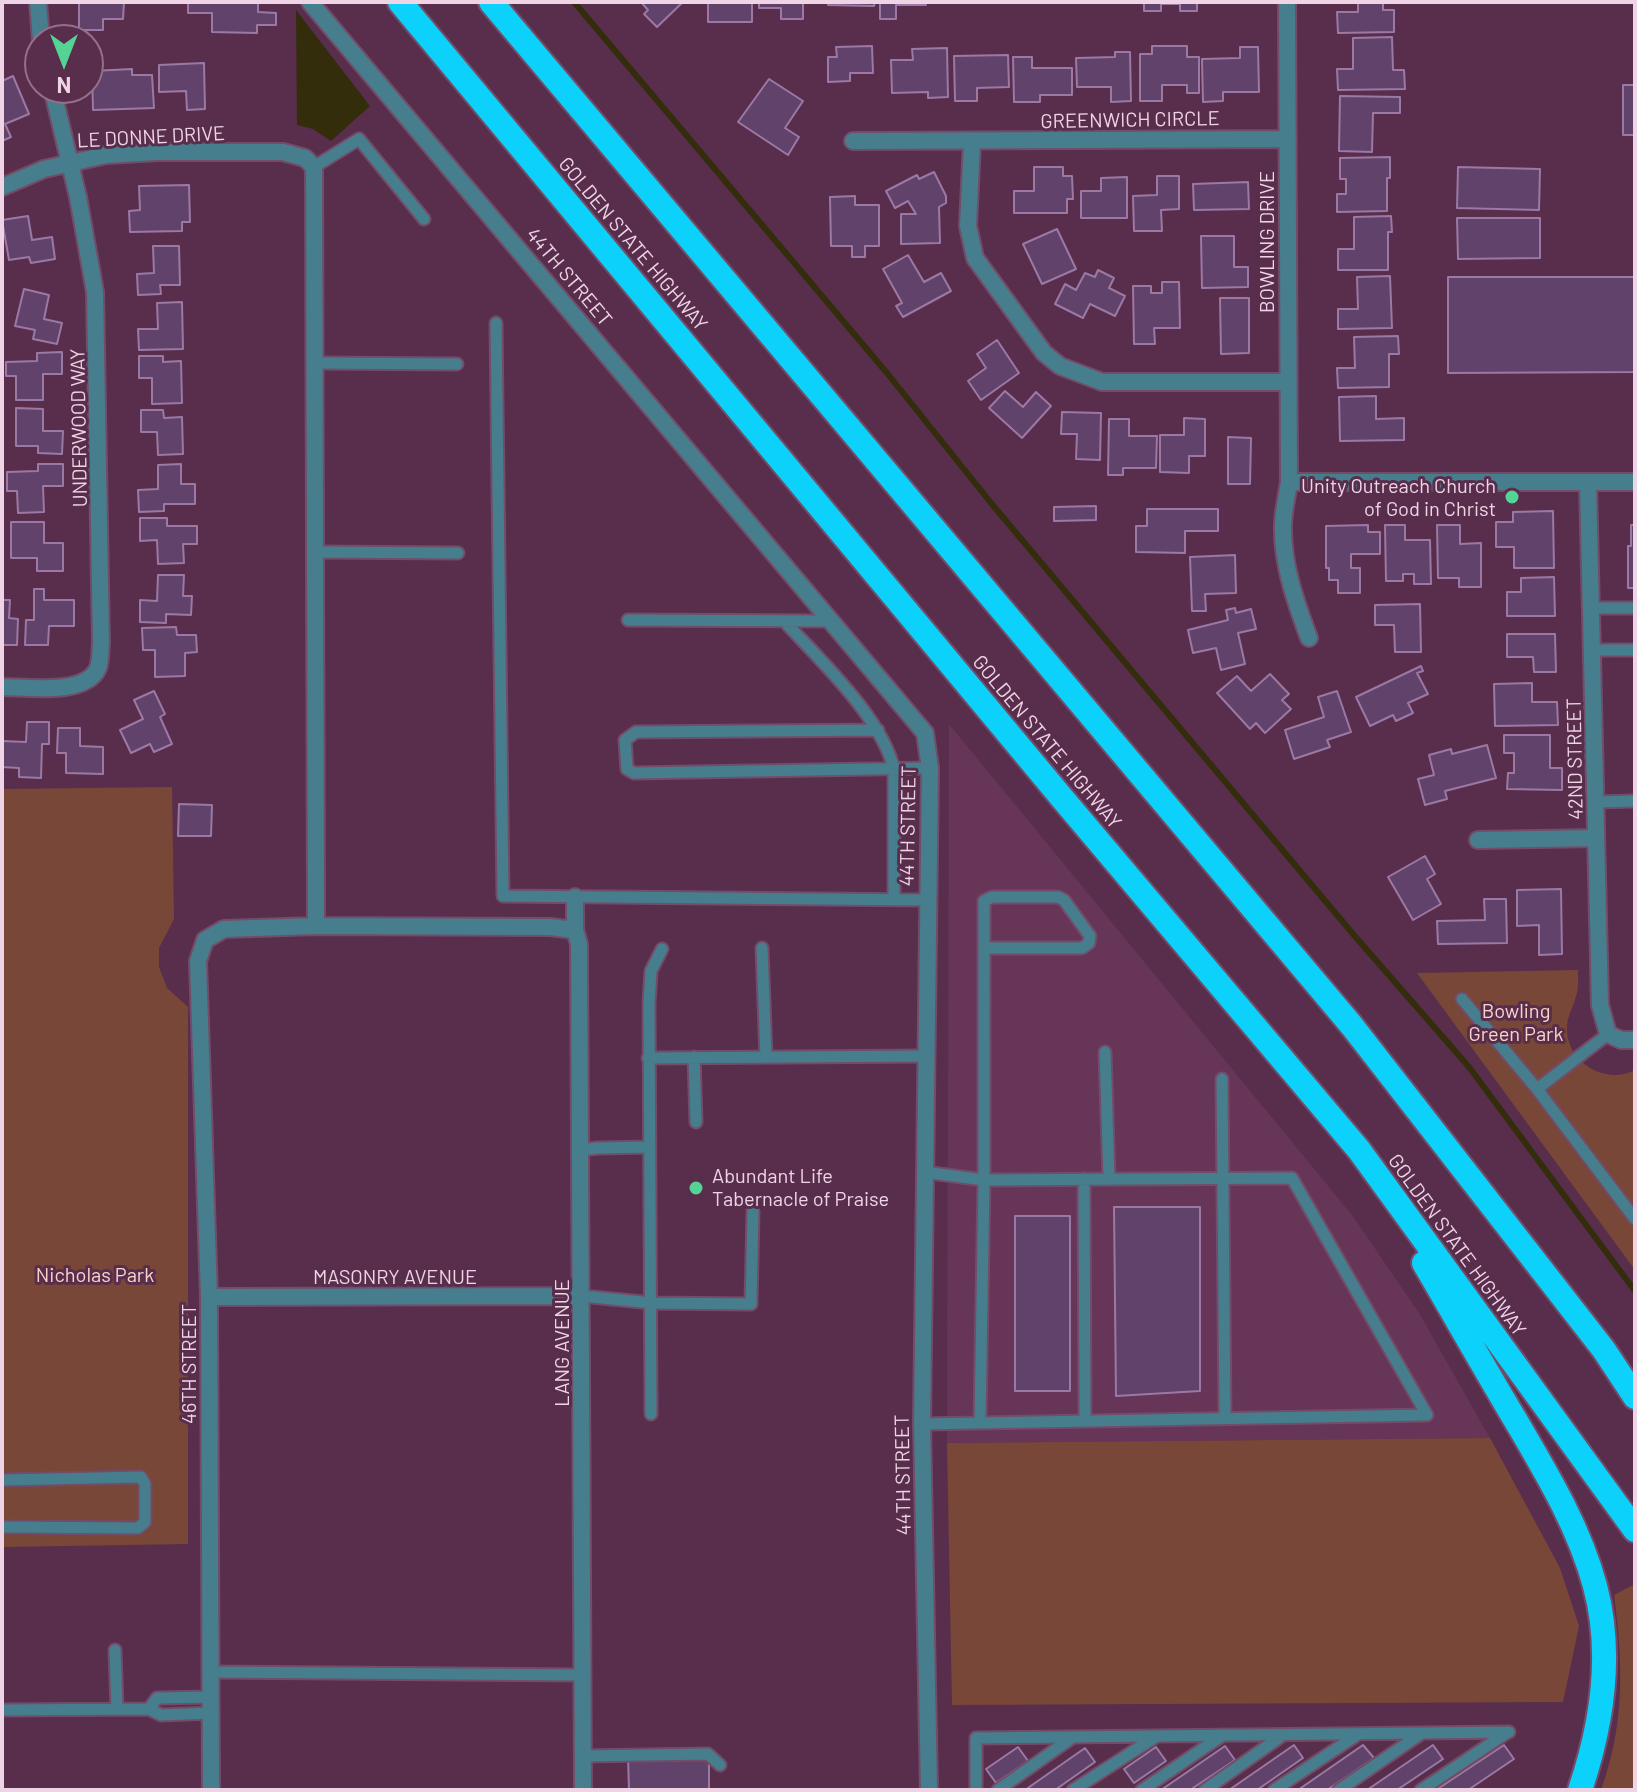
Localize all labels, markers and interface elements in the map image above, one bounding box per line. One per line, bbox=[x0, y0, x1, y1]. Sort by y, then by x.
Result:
north arrow bbox=[24, 24, 104, 104]
text: N bbox=[57, 73, 71, 99]
street label: GREENWICH CIRCLE bbox=[1040, 106, 1220, 134]
street label: LE DONNE DRIVE bbox=[76, 121, 226, 153]
street label: GOLDEN STATE HIGHWAY bbox=[553, 152, 713, 336]
street label: BOWLING DRIVE bbox=[1255, 171, 1279, 313]
street label: 44TH STREET bbox=[521, 223, 617, 331]
street label: UNDERWOOD WAY bbox=[66, 348, 92, 508]
place label: Unity Outreach Church of God in Christ bbox=[1301, 474, 1496, 521]
marker: Unity Outreach Church of God in Christ bbox=[1503, 488, 1521, 506]
street label: GOLDEN STATE HIGHWAY bbox=[967, 650, 1127, 834]
street label: 42ND STREET bbox=[1562, 698, 1588, 820]
street label: 44TH STREET bbox=[895, 765, 921, 887]
park label: Bowling Green Park bbox=[1469, 999, 1563, 1046]
street label: GOLDEN STATE HIGHWAY bbox=[1383, 1149, 1531, 1341]
place label: Abundant Life Tabernacle of Praise bbox=[712, 1164, 889, 1211]
marker: Abundant Life Tabernacle of Praise bbox=[687, 1179, 705, 1197]
park label: Nicholas Park bbox=[36, 1263, 154, 1287]
street label: MASONRY AVENUE bbox=[313, 1265, 477, 1289]
street label: LANG AVENUE bbox=[550, 1279, 574, 1407]
street label: 46TH STREET bbox=[177, 1304, 201, 1424]
street label: 44TH STREET bbox=[890, 1414, 916, 1536]

